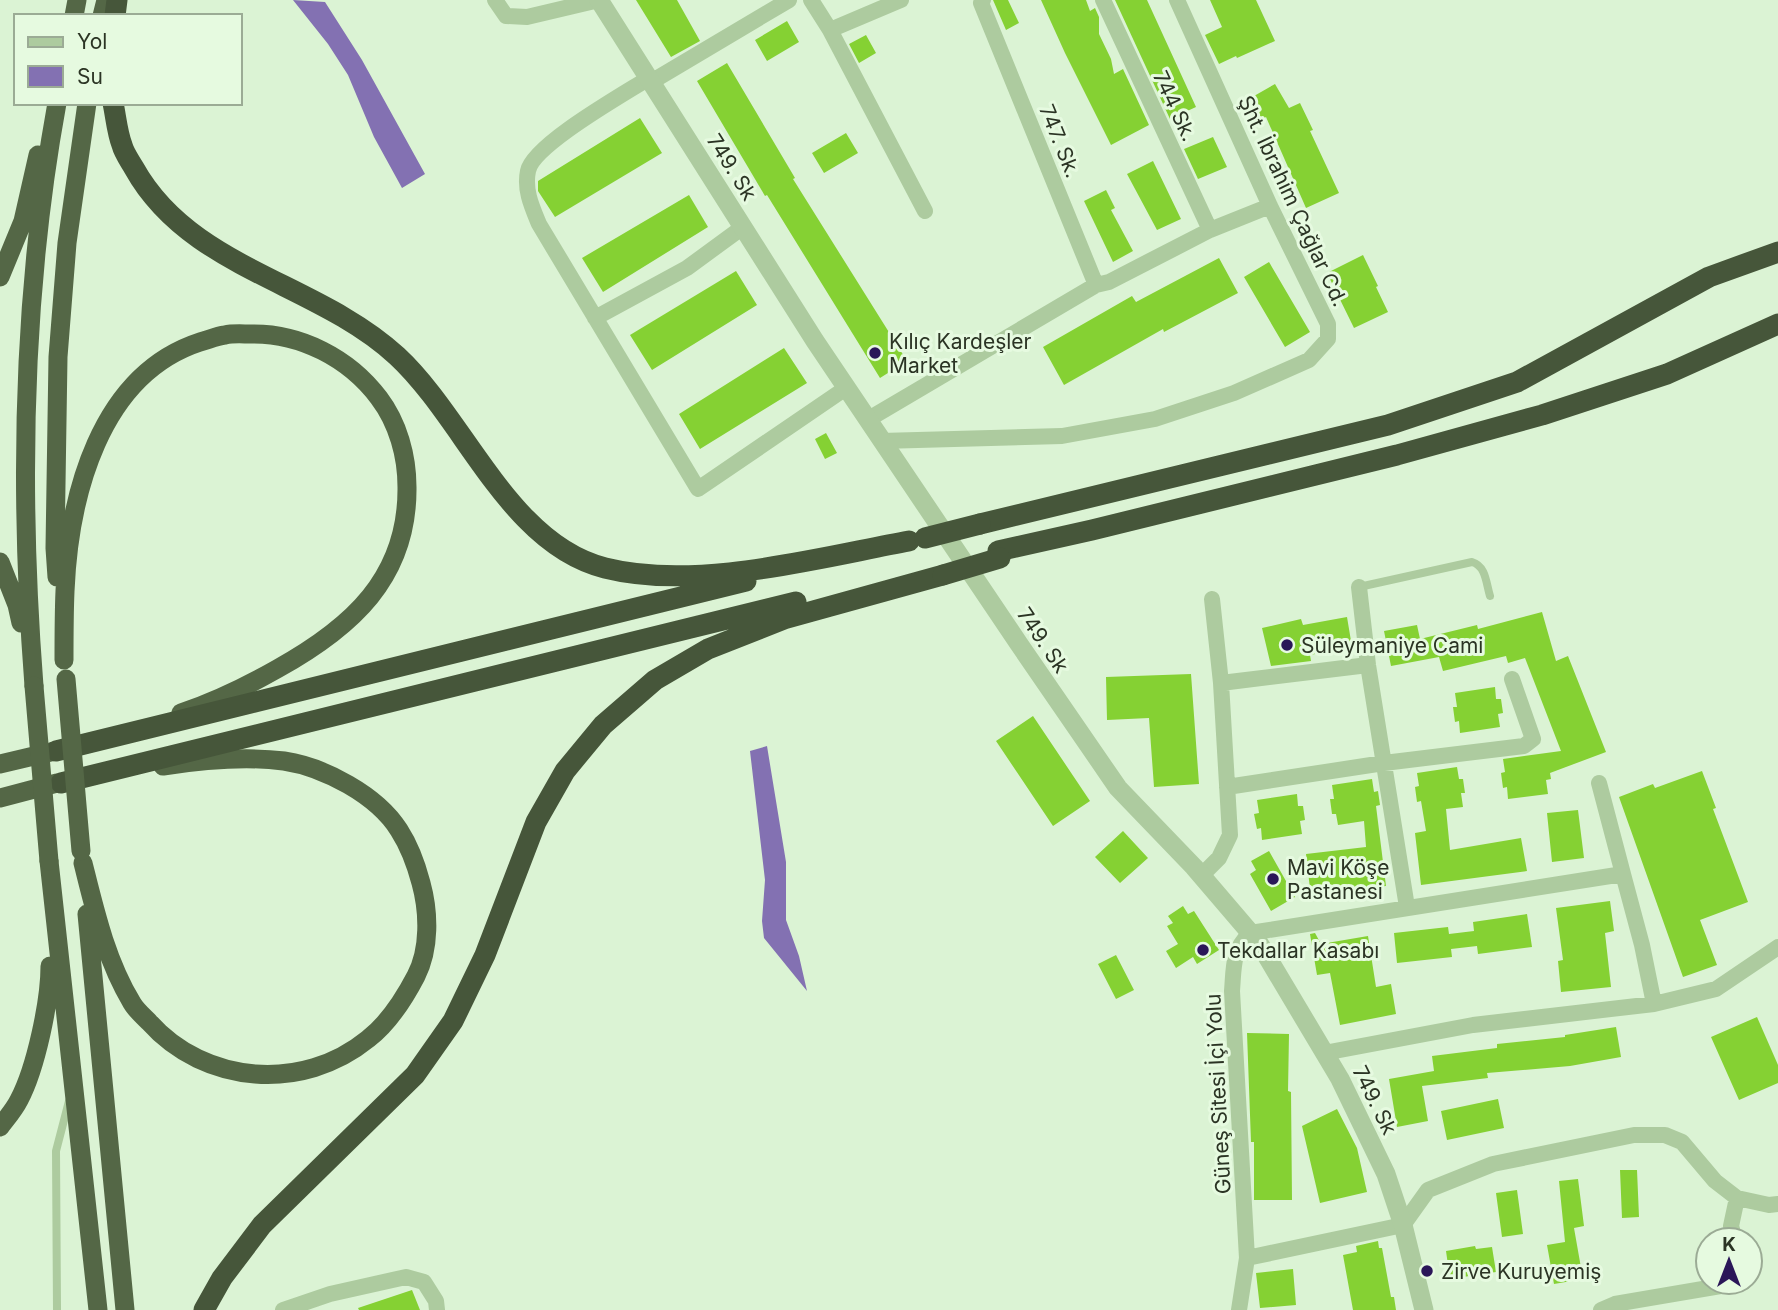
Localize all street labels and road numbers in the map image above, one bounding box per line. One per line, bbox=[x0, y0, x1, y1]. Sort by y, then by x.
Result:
street label: 744 Sk. bbox=[1148, 67, 1202, 145]
street label: Şht. İbrahim Çağlar Cd. bbox=[1233, 91, 1354, 310]
street label: 747. Sk. bbox=[1034, 101, 1086, 181]
street label: 749. Sk bbox=[702, 129, 762, 205]
street label: 749. Sk bbox=[1012, 602, 1074, 678]
street label: Güneş Sitesi İçi Yolu bbox=[1199, 993, 1236, 1195]
street label: 749. Sk bbox=[1348, 1061, 1403, 1139]

